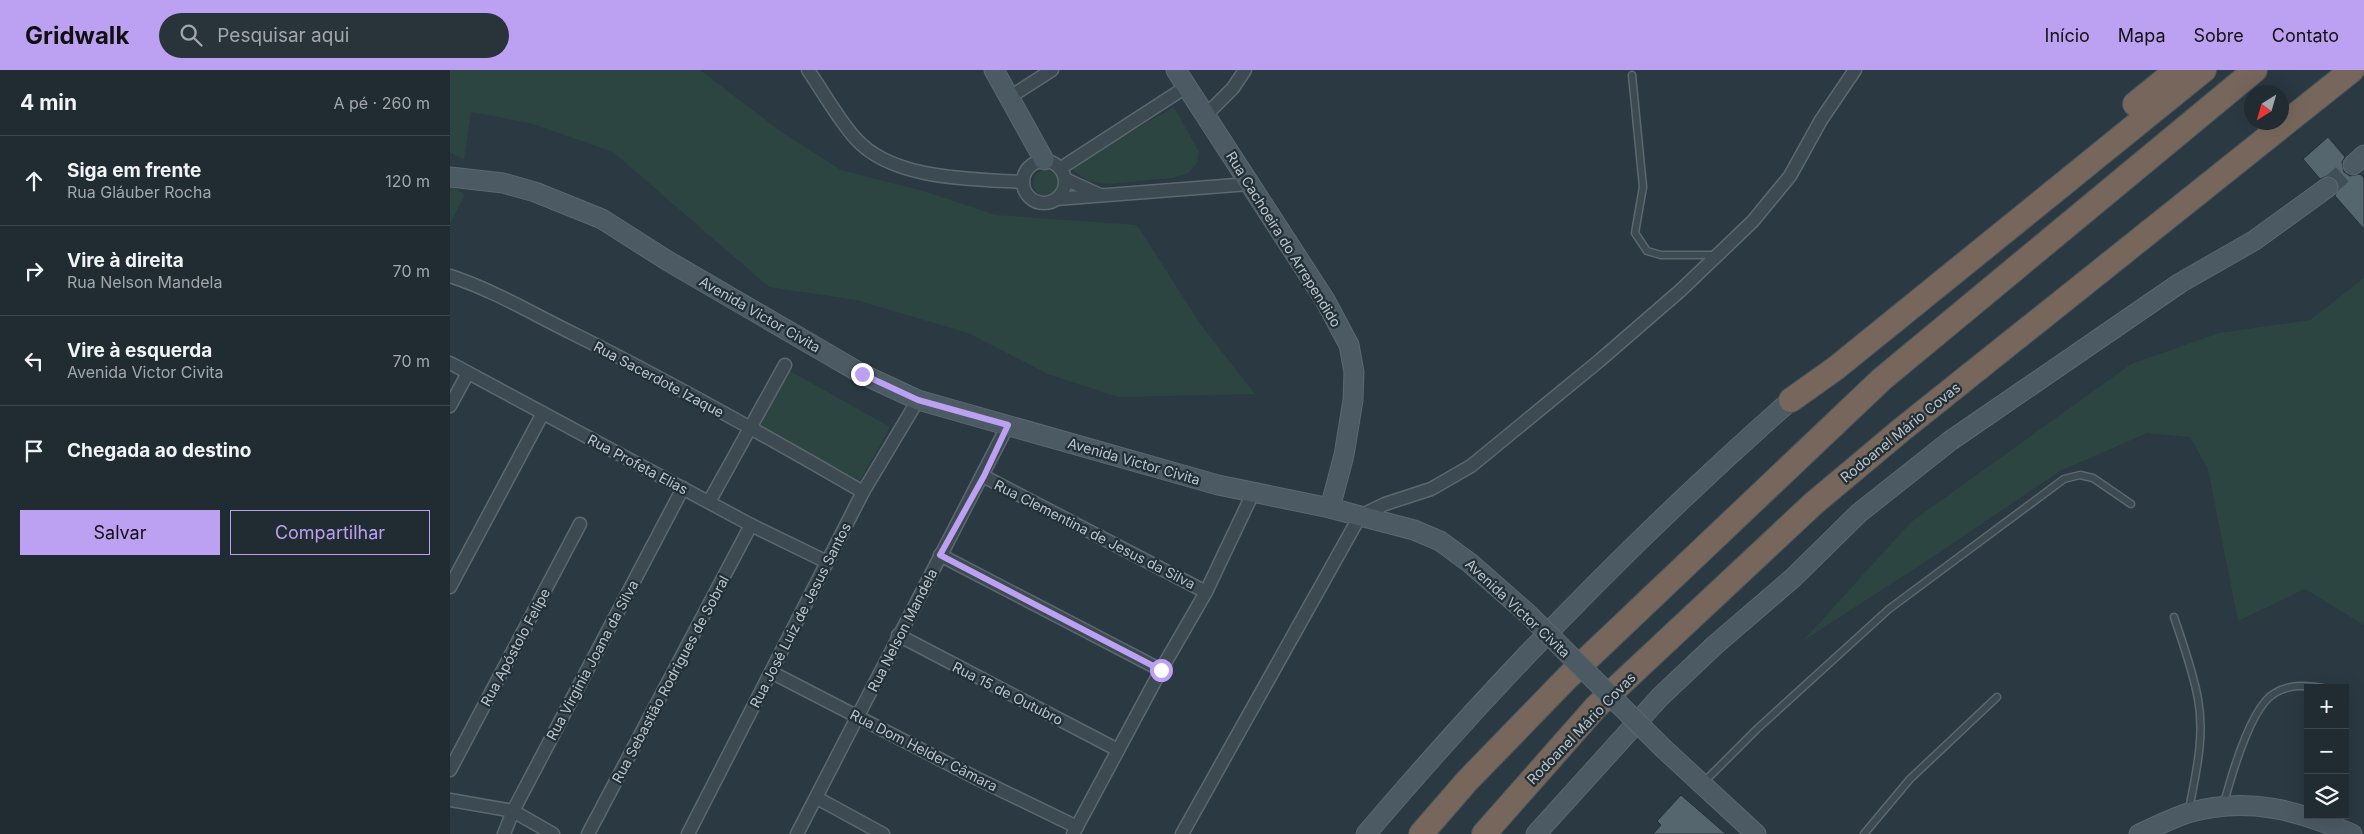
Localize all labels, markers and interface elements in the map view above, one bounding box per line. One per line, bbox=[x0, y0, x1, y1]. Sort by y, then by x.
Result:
search box bbox=[159, 13, 509, 58]
text: Gridwalk bbox=[25, 21, 129, 50]
icon: search bbox=[177, 21, 205, 49]
text: Pesquisar aqui bbox=[217, 24, 349, 47]
text: Início bbox=[2045, 25, 2090, 46]
text: Mapa bbox=[2118, 25, 2165, 46]
text: Sobre bbox=[2193, 25, 2244, 46]
text: Contato bbox=[2272, 25, 2339, 46]
north arrow bbox=[2244, 85, 2289, 130]
text: 4 min bbox=[20, 90, 77, 115]
text: A pé · 260 m bbox=[333, 93, 430, 113]
street label: Rua Cachoeira do Arrependido bbox=[1223, 148, 1345, 330]
text: Siga em frente bbox=[67, 159, 201, 182]
icon: ahead bbox=[20, 167, 48, 195]
text: 120 m bbox=[385, 171, 430, 191]
text: Rua Gláuber Rocha bbox=[67, 182, 211, 202]
text: Vire à direita bbox=[67, 249, 184, 272]
icon: right bbox=[20, 257, 48, 285]
text: 70 m bbox=[393, 261, 430, 281]
text: Rua Nelson Mandela bbox=[67, 272, 222, 292]
street label: Avenida Victor Civita bbox=[696, 272, 824, 356]
street label: Rua Sacerdote Izaque bbox=[591, 337, 727, 421]
text: Vire à esquerda bbox=[67, 339, 212, 362]
icon: left bbox=[20, 347, 48, 375]
text: 70 m bbox=[393, 351, 430, 371]
text: Avenida Victor Civita bbox=[67, 362, 224, 382]
route end bbox=[851, 363, 874, 386]
street label: Rodoanel Mário Covas bbox=[1837, 378, 1963, 486]
street label: Rua Profeta Elias bbox=[585, 430, 691, 498]
street label: Avenida Victor Civita bbox=[1066, 434, 1202, 488]
icon: arrive bbox=[20, 437, 48, 465]
text: Chegada ao destino bbox=[67, 439, 251, 462]
street label: Rua Clementina de Jesus da Silva bbox=[992, 476, 1198, 592]
button: Salvar bbox=[20, 510, 220, 555]
button: Compartilhar bbox=[230, 510, 430, 555]
street label: Rua José Luiz de Jesus Santos bbox=[746, 520, 854, 710]
street label: Avenida Victor Civita bbox=[1462, 555, 1574, 661]
street label: Rua Nelson Mandela bbox=[864, 566, 940, 694]
street label: Rua Sebastião Rodrigues de Sobral bbox=[608, 572, 732, 786]
street label: Rua Virginia Joana da Silva bbox=[542, 577, 642, 743]
street label: Rua Apóstolo Felipe bbox=[477, 585, 553, 709]
street label: Rua 15 de Outubro bbox=[950, 658, 1066, 728]
route start bbox=[1150, 659, 1173, 682]
street label: Rodoanel Mário Covas bbox=[1523, 668, 1639, 788]
map controls bbox=[2304, 684, 2349, 819]
button: + bbox=[2304, 684, 2349, 729]
street label: Rua Dom Helder Câmara bbox=[848, 705, 1000, 795]
button: − bbox=[2304, 729, 2349, 774]
button: layers bbox=[2304, 774, 2349, 819]

